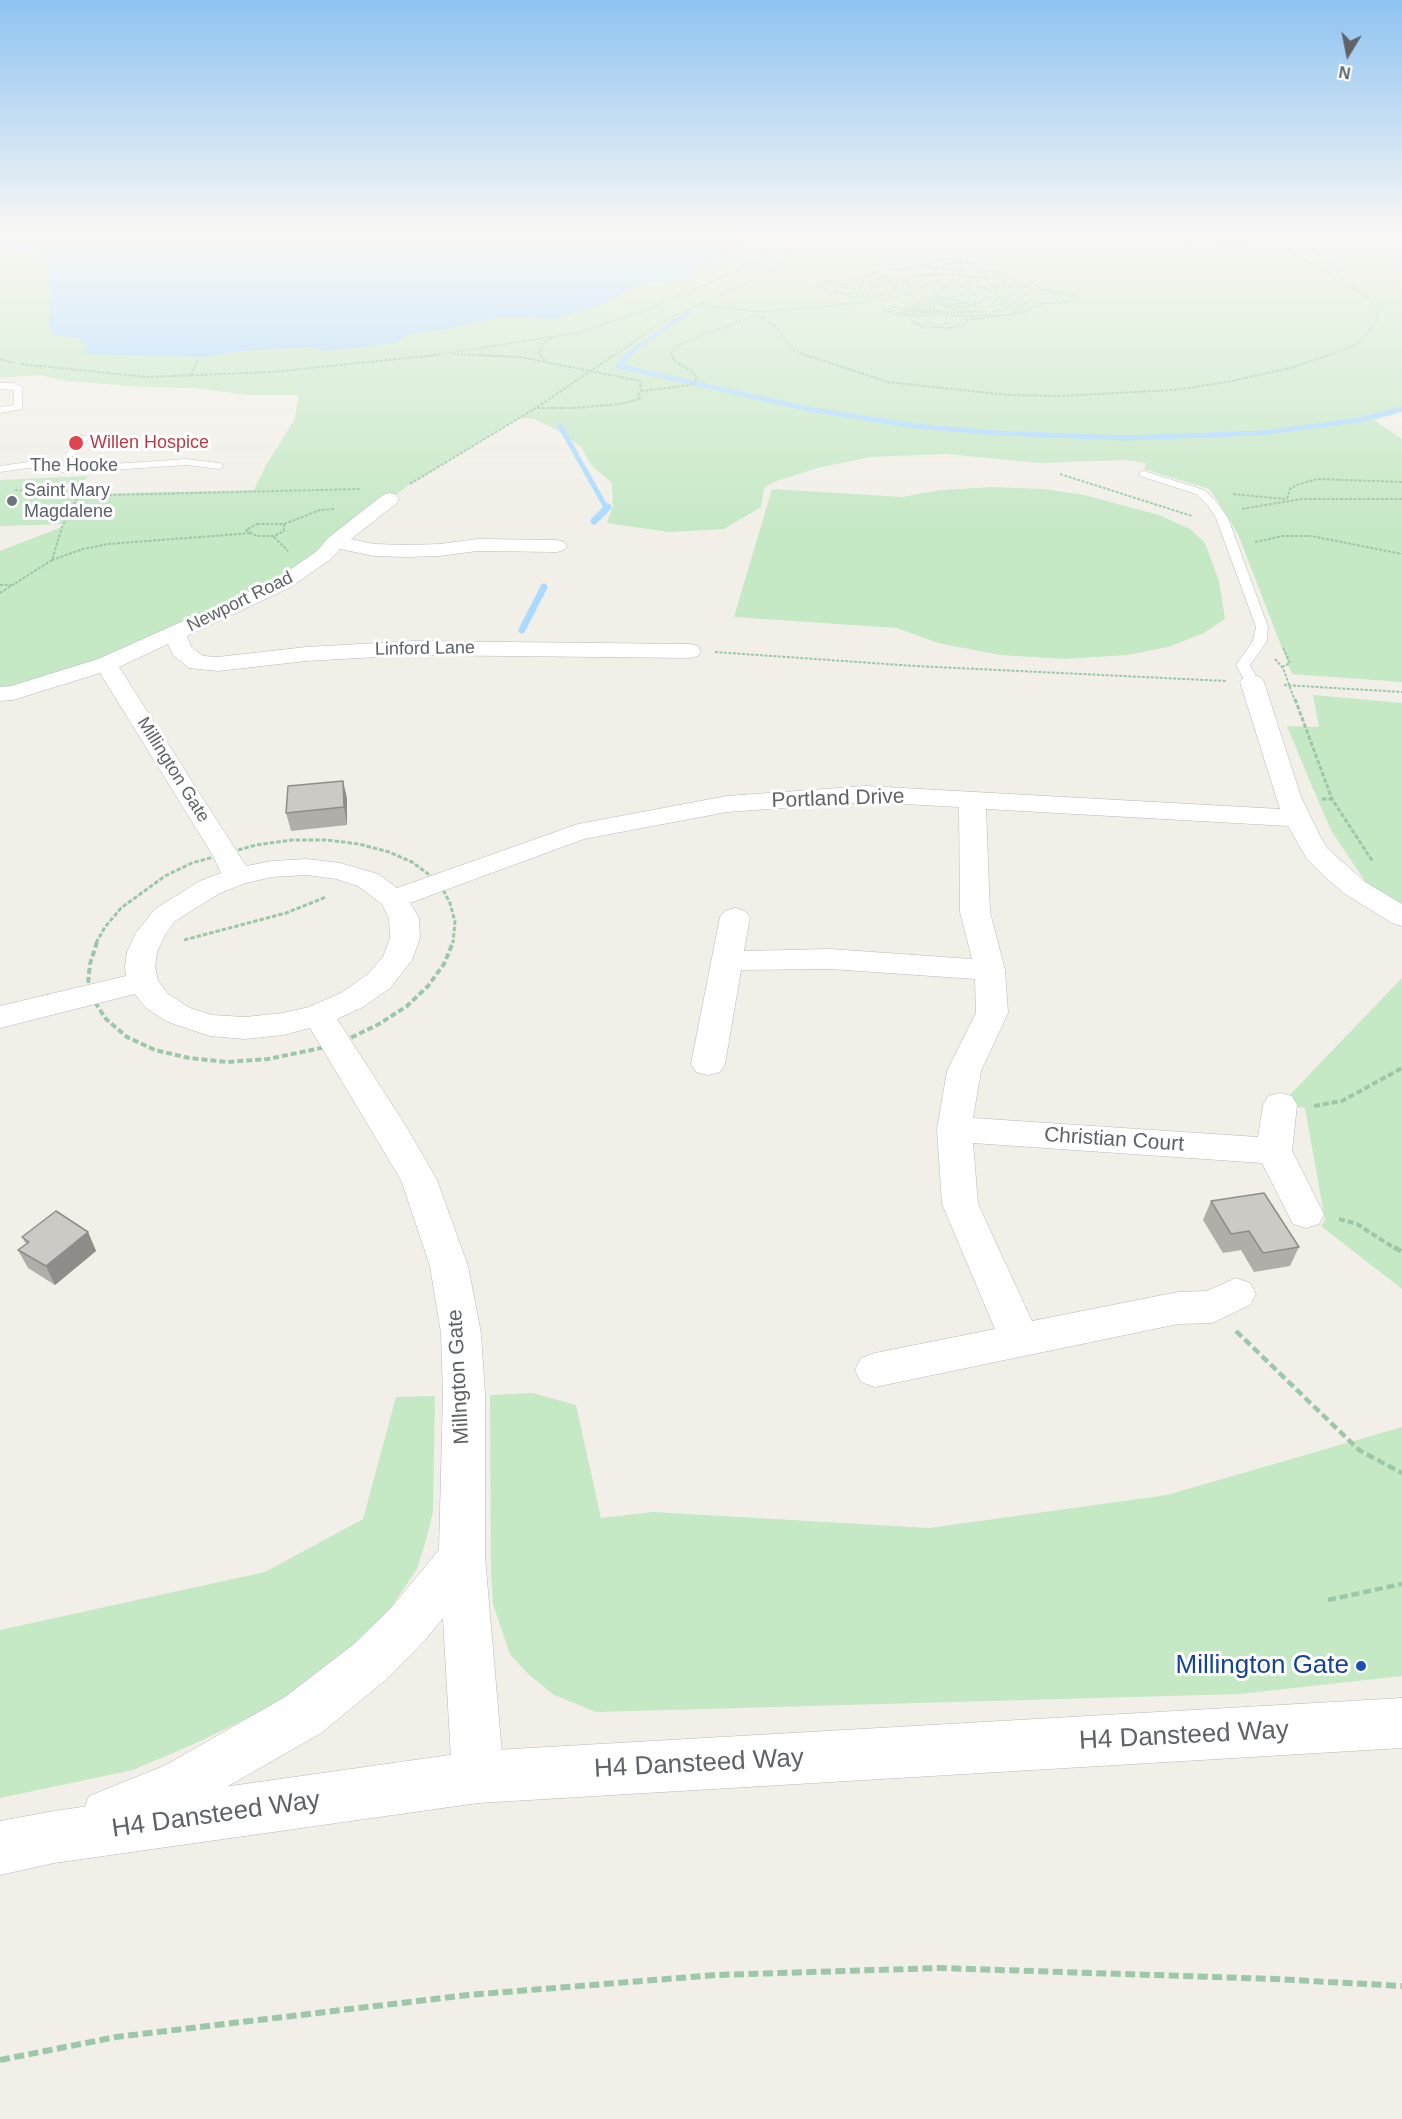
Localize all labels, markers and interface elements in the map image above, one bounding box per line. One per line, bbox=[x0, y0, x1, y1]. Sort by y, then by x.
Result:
north arrow bbox=[1318, 24, 1378, 84]
text: N bbox=[1338, 63, 1352, 82]
place label: Willen Hospice bbox=[90, 432, 209, 454]
marker: Willen Hospice bbox=[67, 434, 85, 452]
street label: The Hooke bbox=[30, 455, 118, 477]
place label: Saint Mary Magdalene bbox=[24, 480, 113, 522]
marker: Saint Mary Magdalene bbox=[5, 494, 19, 508]
street label: Newport Road bbox=[184, 567, 296, 637]
street label: Linford Lane bbox=[375, 637, 475, 661]
street label: Millington Gate bbox=[132, 713, 214, 827]
street label: Portland Drive bbox=[771, 784, 905, 814]
street label: Christian Court bbox=[1043, 1123, 1185, 1157]
street label: Millngton Gate bbox=[443, 1309, 475, 1445]
place label: Millington Gate bbox=[1176, 1650, 1349, 1682]
marker: Millington Gate bbox=[1354, 1659, 1368, 1673]
street label: H4 Dansteed Way bbox=[1078, 1715, 1290, 1757]
street label: H4 Dansteed Way bbox=[593, 1743, 805, 1785]
street label: H4 Dansteed Way bbox=[110, 1785, 322, 1845]

